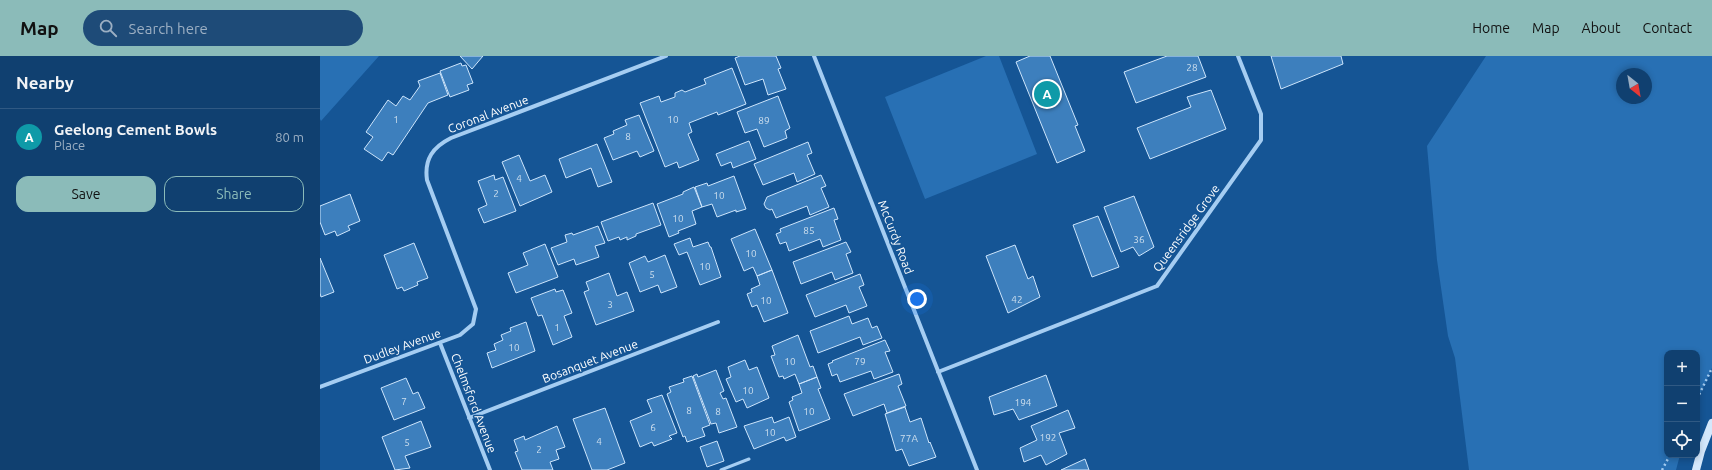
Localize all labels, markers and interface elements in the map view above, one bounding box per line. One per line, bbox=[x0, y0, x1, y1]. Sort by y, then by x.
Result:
search box bbox=[83, 10, 363, 46]
text: Map bbox=[20, 17, 59, 39]
icon: search bbox=[97, 17, 119, 39]
text: Search here bbox=[129, 20, 208, 37]
text: Home bbox=[1472, 20, 1510, 36]
text: Map bbox=[1532, 20, 1560, 36]
text: About bbox=[1582, 20, 1621, 36]
text: Contact bbox=[1643, 20, 1692, 36]
house number: 28 bbox=[1186, 62, 1198, 73]
north arrow bbox=[1616, 68, 1652, 104]
text: Nearby bbox=[16, 73, 74, 92]
pin: A bbox=[1034, 79, 1060, 109]
street label: Coronal Avenue bbox=[446, 93, 530, 135]
house number: 1 bbox=[393, 114, 399, 125]
house number: 10 bbox=[667, 114, 679, 125]
house number: 89 bbox=[758, 115, 770, 126]
text: Geelong Cement Bowls bbox=[54, 121, 217, 138]
text: A bbox=[24, 130, 34, 144]
text: 80 m bbox=[275, 130, 304, 144]
house number: 8 bbox=[625, 131, 631, 142]
text: Place bbox=[54, 138, 85, 152]
house number: 4 bbox=[516, 173, 522, 184]
button: Save bbox=[16, 176, 156, 212]
button: Share bbox=[164, 176, 304, 212]
street label: Queensridge Grove bbox=[1150, 182, 1222, 274]
house number: 2 bbox=[493, 188, 499, 199]
house number: 10 bbox=[713, 190, 725, 201]
street label: McCurdy Road bbox=[876, 198, 916, 276]
house number: 10 bbox=[672, 213, 684, 224]
house number: 85 bbox=[803, 225, 815, 236]
house number: 36 bbox=[1133, 234, 1145, 245]
house number: 10 bbox=[745, 248, 757, 259]
house number: 10 bbox=[699, 261, 711, 272]
house number: 5 bbox=[649, 269, 655, 280]
your location bbox=[907, 289, 927, 309]
house number: 42 bbox=[1011, 294, 1023, 305]
house number: 10 bbox=[760, 295, 772, 306]
house number: 3 bbox=[607, 299, 613, 310]
house number: 1 bbox=[554, 322, 560, 333]
street label: Dudley Avenue bbox=[362, 326, 442, 366]
street label: Bosanquet Avenue bbox=[540, 337, 640, 385]
house number: 10 bbox=[508, 342, 520, 353]
map controls bbox=[1664, 350, 1700, 458]
button: + bbox=[1664, 350, 1700, 386]
street label: Chelmsford Avenue bbox=[449, 351, 499, 455]
house number: 10 bbox=[784, 356, 796, 367]
house number: 79 bbox=[854, 356, 866, 367]
house number: 10 bbox=[742, 385, 754, 396]
button: − bbox=[1664, 386, 1700, 422]
house number: 7 bbox=[401, 396, 407, 407]
house number: 194 bbox=[1015, 397, 1032, 408]
house number: 8 bbox=[686, 405, 692, 416]
house number: 8 bbox=[715, 406, 721, 417]
house number: 10 bbox=[803, 406, 815, 417]
house number: 6 bbox=[650, 422, 656, 433]
button: locate bbox=[1664, 422, 1700, 458]
house number: 10 bbox=[764, 427, 776, 438]
house number: 192 bbox=[1040, 432, 1056, 443]
house number: 77A bbox=[900, 433, 918, 444]
house number: 4 bbox=[596, 436, 602, 447]
house number: 5 bbox=[404, 437, 410, 448]
house number: 2 bbox=[536, 444, 542, 455]

